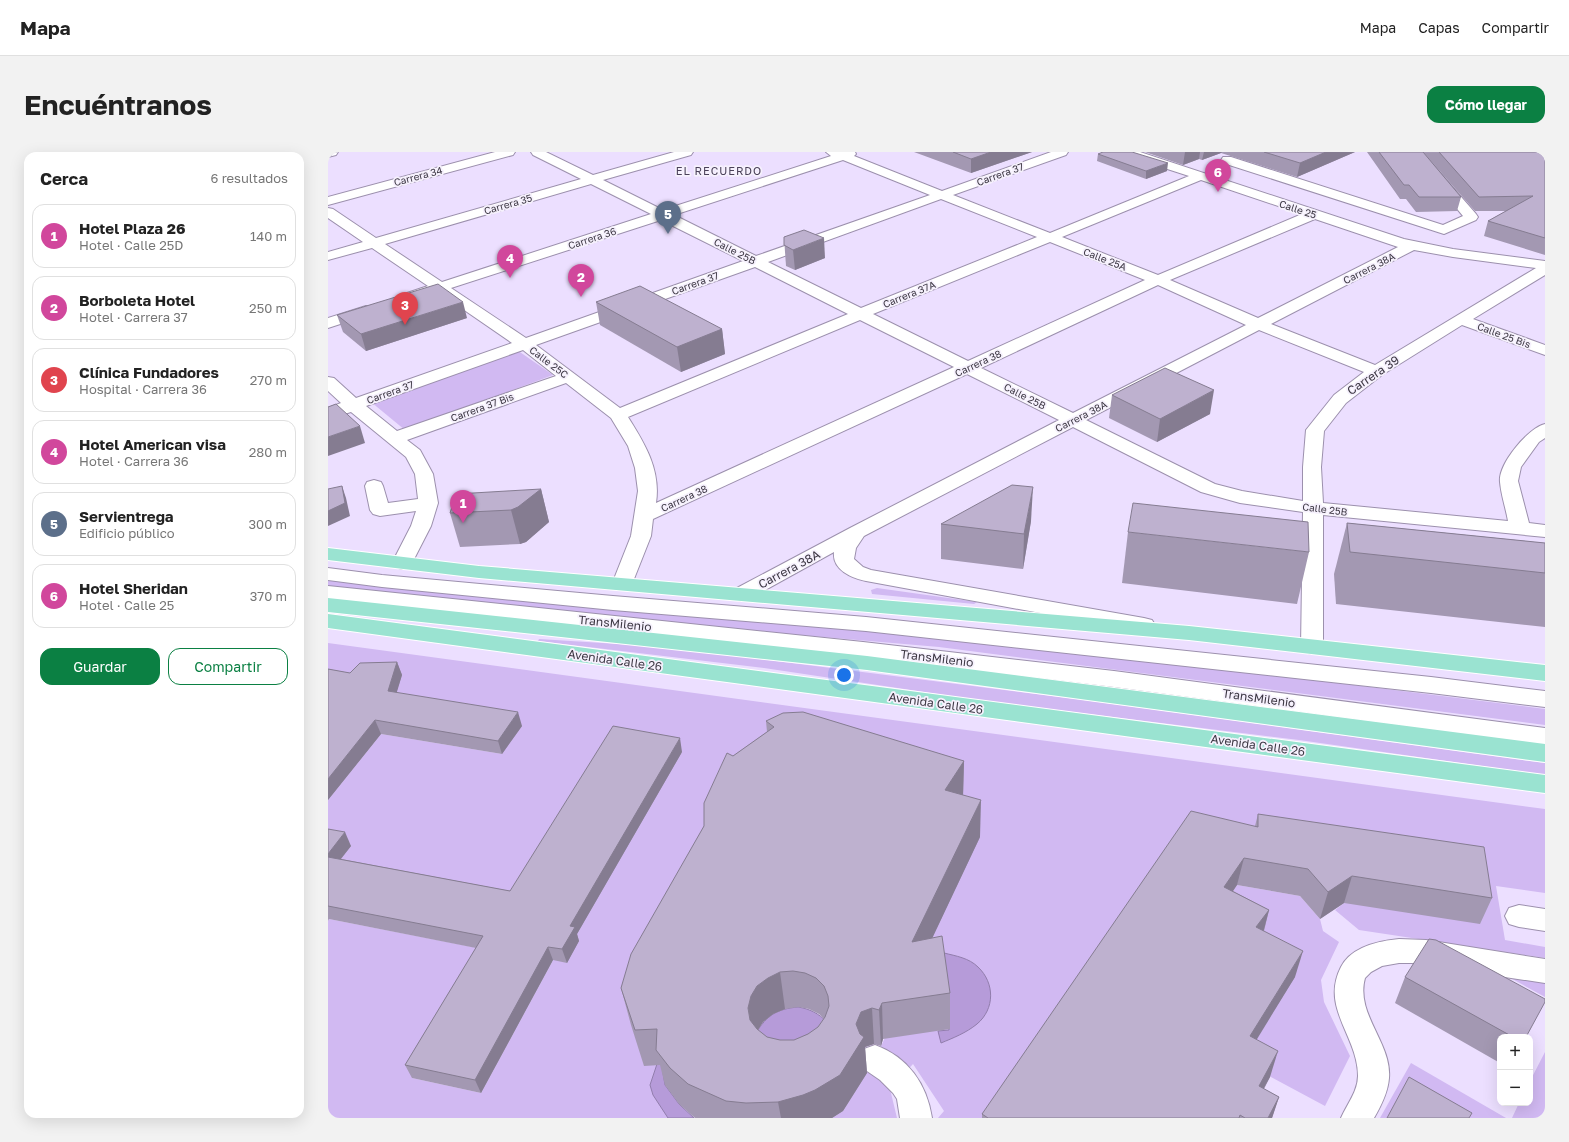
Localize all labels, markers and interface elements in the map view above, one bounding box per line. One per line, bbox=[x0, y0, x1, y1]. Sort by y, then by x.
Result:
text: Mapa bbox=[20, 16, 71, 39]
text: Mapa bbox=[1360, 19, 1396, 36]
text: Capas bbox=[1418, 19, 1460, 36]
text: Compartir bbox=[1482, 19, 1549, 36]
button: Cómo llegar bbox=[1427, 86, 1545, 123]
text: Encuéntranos bbox=[24, 88, 212, 121]
pin: 6 bbox=[1205, 159, 1231, 192]
street label: Carrera 37 bbox=[975, 160, 1025, 188]
street label: Carrera 34 bbox=[392, 164, 444, 188]
district label: EL RECUERDO bbox=[676, 164, 762, 177]
text: Cerca bbox=[40, 168, 88, 189]
text: 6 resultados bbox=[211, 170, 288, 186]
street label: Carrera 35 bbox=[483, 191, 534, 217]
street label: Calle 25 bbox=[1278, 197, 1318, 221]
pin: 5 bbox=[655, 201, 681, 234]
text: Hotel Plaza 26 bbox=[79, 219, 186, 237]
street label: Carrera 36 bbox=[566, 225, 618, 251]
text: 1 bbox=[51, 228, 57, 244]
text: 140 m bbox=[250, 228, 287, 244]
street label: Calle 25B bbox=[712, 235, 758, 267]
text: Hotel · Calle 25D bbox=[79, 237, 183, 253]
pin: 4 bbox=[497, 245, 523, 278]
street label: Calle 25A bbox=[1082, 245, 1129, 273]
street label: Carrera 38A bbox=[1341, 250, 1397, 286]
pin: 2 bbox=[568, 264, 594, 297]
street label: Carrera 37 bbox=[670, 269, 720, 297]
street label: Carrera 37A bbox=[881, 278, 937, 310]
text: Borboleta Hotel bbox=[79, 291, 195, 309]
pin: 3 bbox=[392, 292, 418, 325]
text: 2 bbox=[50, 300, 58, 316]
text: 250 m bbox=[249, 300, 287, 316]
text: Hotel · Carrera 37 bbox=[79, 309, 188, 325]
street label: Calle 25 Bis bbox=[1476, 320, 1532, 350]
street label: Calle 25C bbox=[527, 344, 571, 381]
street label: Carrera 38 bbox=[953, 347, 1003, 379]
street label: Carrera 39 bbox=[1344, 352, 1402, 398]
text: Clínica Fundadores bbox=[79, 363, 219, 381]
text: 3 bbox=[50, 372, 58, 388]
text: 270 m bbox=[250, 372, 287, 388]
street label: Carrera 37 bbox=[365, 378, 415, 406]
street label: Calle 25B bbox=[1002, 380, 1048, 412]
text: Hospital · Carrera 36 bbox=[79, 381, 207, 397]
street label: Carrera 37 Bis bbox=[449, 390, 515, 424]
street label: Carrera 38A bbox=[1053, 398, 1109, 434]
text: Hotel American visa bbox=[79, 435, 226, 453]
text: 4 bbox=[50, 444, 58, 460]
text: 280 m bbox=[249, 444, 287, 460]
text: Hotel · Carrera 36 bbox=[79, 453, 189, 469]
street label: Carrera 38 bbox=[659, 482, 709, 514]
pin: 1 bbox=[450, 490, 476, 523]
street label: Calle 25B bbox=[1302, 500, 1349, 518]
text: Servientrega bbox=[79, 507, 174, 525]
text: 5 bbox=[50, 516, 58, 532]
text: 300 m bbox=[249, 516, 287, 532]
text: Edificio público bbox=[79, 525, 175, 541]
street label: Carrera 38A bbox=[756, 546, 822, 592]
text: Hotel Sheridan bbox=[79, 579, 188, 597]
text: 6 bbox=[50, 588, 58, 604]
text: 370 m bbox=[250, 588, 287, 604]
text: Hotel · Calle 25 bbox=[79, 597, 174, 613]
street label: TransMilenio bbox=[578, 612, 652, 634]
street label: Avenida Calle 26 bbox=[567, 646, 663, 674]
street label: TransMilenio bbox=[900, 646, 974, 670]
button: Guardar bbox=[40, 648, 160, 685]
button: Compartir bbox=[168, 648, 288, 685]
your location bbox=[834, 665, 854, 685]
street label: TransMilenio bbox=[1222, 685, 1296, 711]
street label: Avenida Calle 26 bbox=[888, 689, 984, 717]
street label: Avenida Calle 26 bbox=[1210, 731, 1306, 759]
map controls bbox=[1497, 1034, 1533, 1106]
button: + bbox=[1497, 1034, 1533, 1070]
button: − bbox=[1497, 1070, 1533, 1106]

